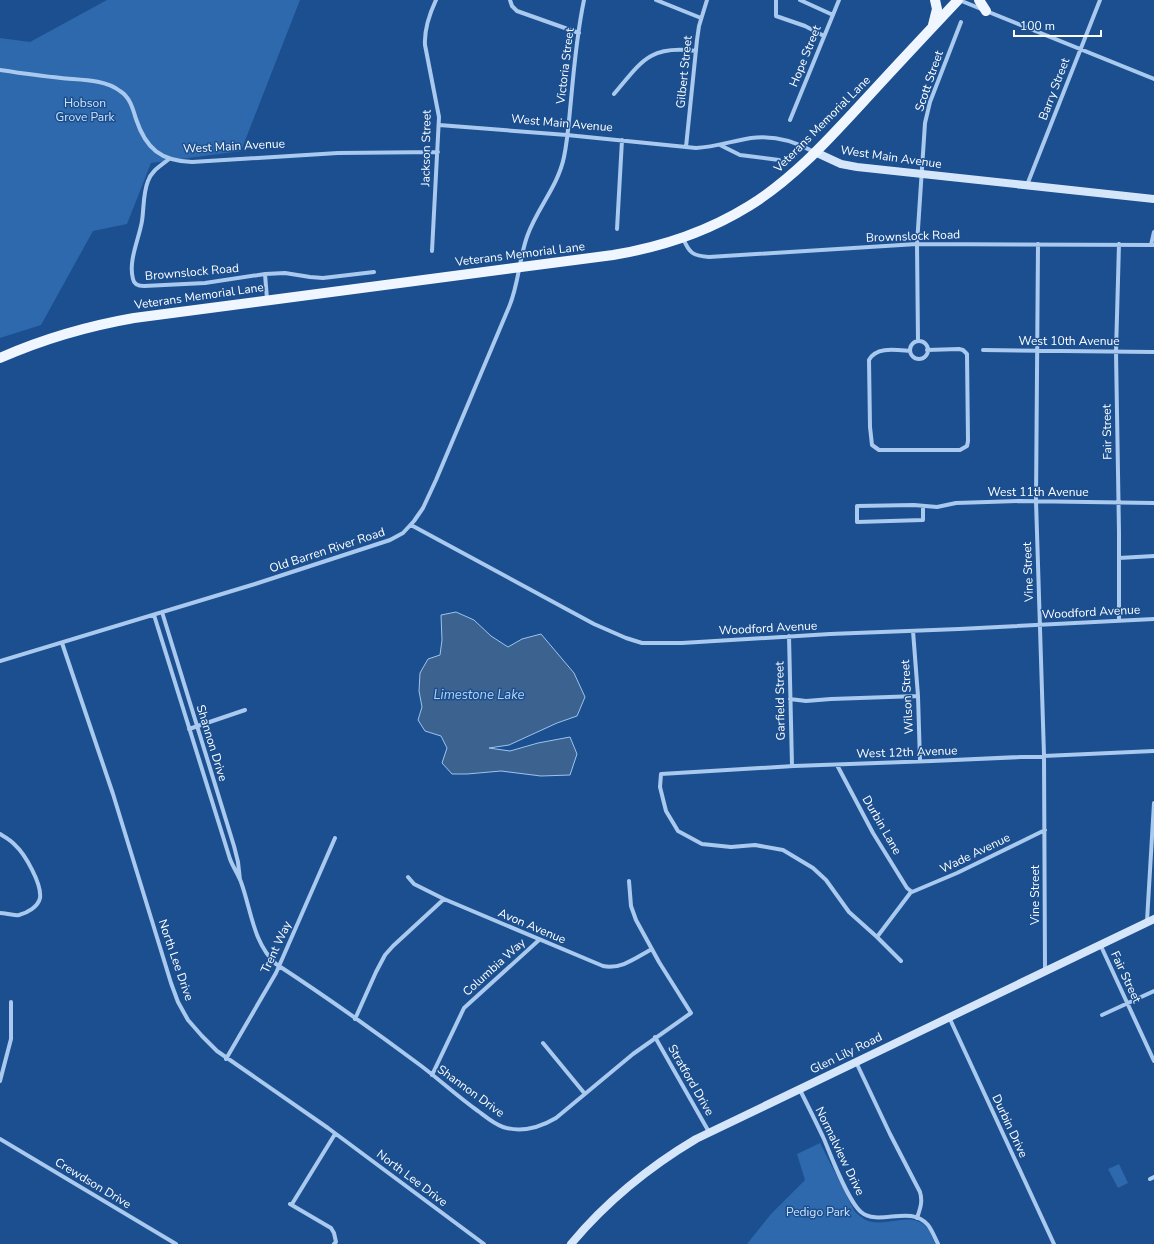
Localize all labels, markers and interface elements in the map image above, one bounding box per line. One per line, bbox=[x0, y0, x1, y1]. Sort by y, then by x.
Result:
scale bar bbox=[1014, 12, 1101, 38]
text: 100 m bbox=[1020, 18, 1055, 34]
street label: Hope Street bbox=[785, 22, 825, 89]
street label: Victoria Street bbox=[552, 26, 578, 106]
street label: Gilbert Street bbox=[672, 34, 696, 109]
street label: Scott Street bbox=[911, 48, 947, 114]
street label: Barry Street bbox=[1035, 55, 1073, 122]
street label: Veterans Memorial Lane bbox=[770, 72, 874, 176]
park label: Hobson Grove Park bbox=[55, 95, 116, 125]
street label: Jackson Street bbox=[417, 109, 435, 188]
street label: West Main Avenue bbox=[510, 111, 614, 135]
street label: West Main Avenue bbox=[183, 135, 285, 157]
street label: West Main Avenue bbox=[839, 142, 943, 172]
street label: Brownslock Road bbox=[866, 226, 960, 246]
street label: Veterans Memorial Lane bbox=[453, 238, 586, 270]
street label: Brownslock Road bbox=[144, 260, 240, 284]
street label: Veterans Memorial Lane bbox=[132, 279, 265, 313]
street label: West 10th Avenue bbox=[1018, 333, 1120, 349]
street label: Fair Street bbox=[1099, 403, 1115, 460]
street label: West 11th Avenue bbox=[987, 484, 1089, 500]
street label: Old Barren River Road bbox=[267, 524, 387, 576]
street label: Vine Street bbox=[1019, 541, 1037, 603]
street label: Woodford Avenue bbox=[1041, 601, 1141, 623]
street label: Woodford Avenue bbox=[718, 617, 818, 639]
street label: Wilson Street bbox=[897, 659, 917, 735]
street label: Garfield Street bbox=[771, 661, 789, 741]
water label: Limestone Lake bbox=[434, 686, 525, 704]
street label: Shannon Drive bbox=[193, 703, 231, 783]
street label: West 12th Avenue bbox=[856, 742, 958, 762]
street label: Durbin Lane bbox=[859, 793, 905, 857]
street label: Wade Avenue bbox=[937, 829, 1013, 877]
street label: Vine Street bbox=[1027, 864, 1043, 926]
street label: Avon Avenue bbox=[496, 905, 568, 947]
street label: North Lee Drive bbox=[155, 917, 197, 1003]
street label: Trent Way bbox=[257, 917, 295, 976]
street label: Columbia Way bbox=[459, 934, 529, 999]
street label: Fair Street bbox=[1107, 948, 1145, 1006]
street label: Glen Lily Road bbox=[807, 1029, 885, 1077]
street label: Stratford Drive bbox=[664, 1042, 718, 1118]
street label: Shannon Drive bbox=[434, 1061, 508, 1121]
street label: Durbin Drive bbox=[988, 1092, 1032, 1160]
street label: Normalview Drive bbox=[812, 1104, 868, 1198]
street label: North Lee Drive bbox=[373, 1146, 451, 1210]
street label: Crewdson Drive bbox=[52, 1154, 134, 1212]
park label: Pedigo Park bbox=[786, 1204, 851, 1220]

